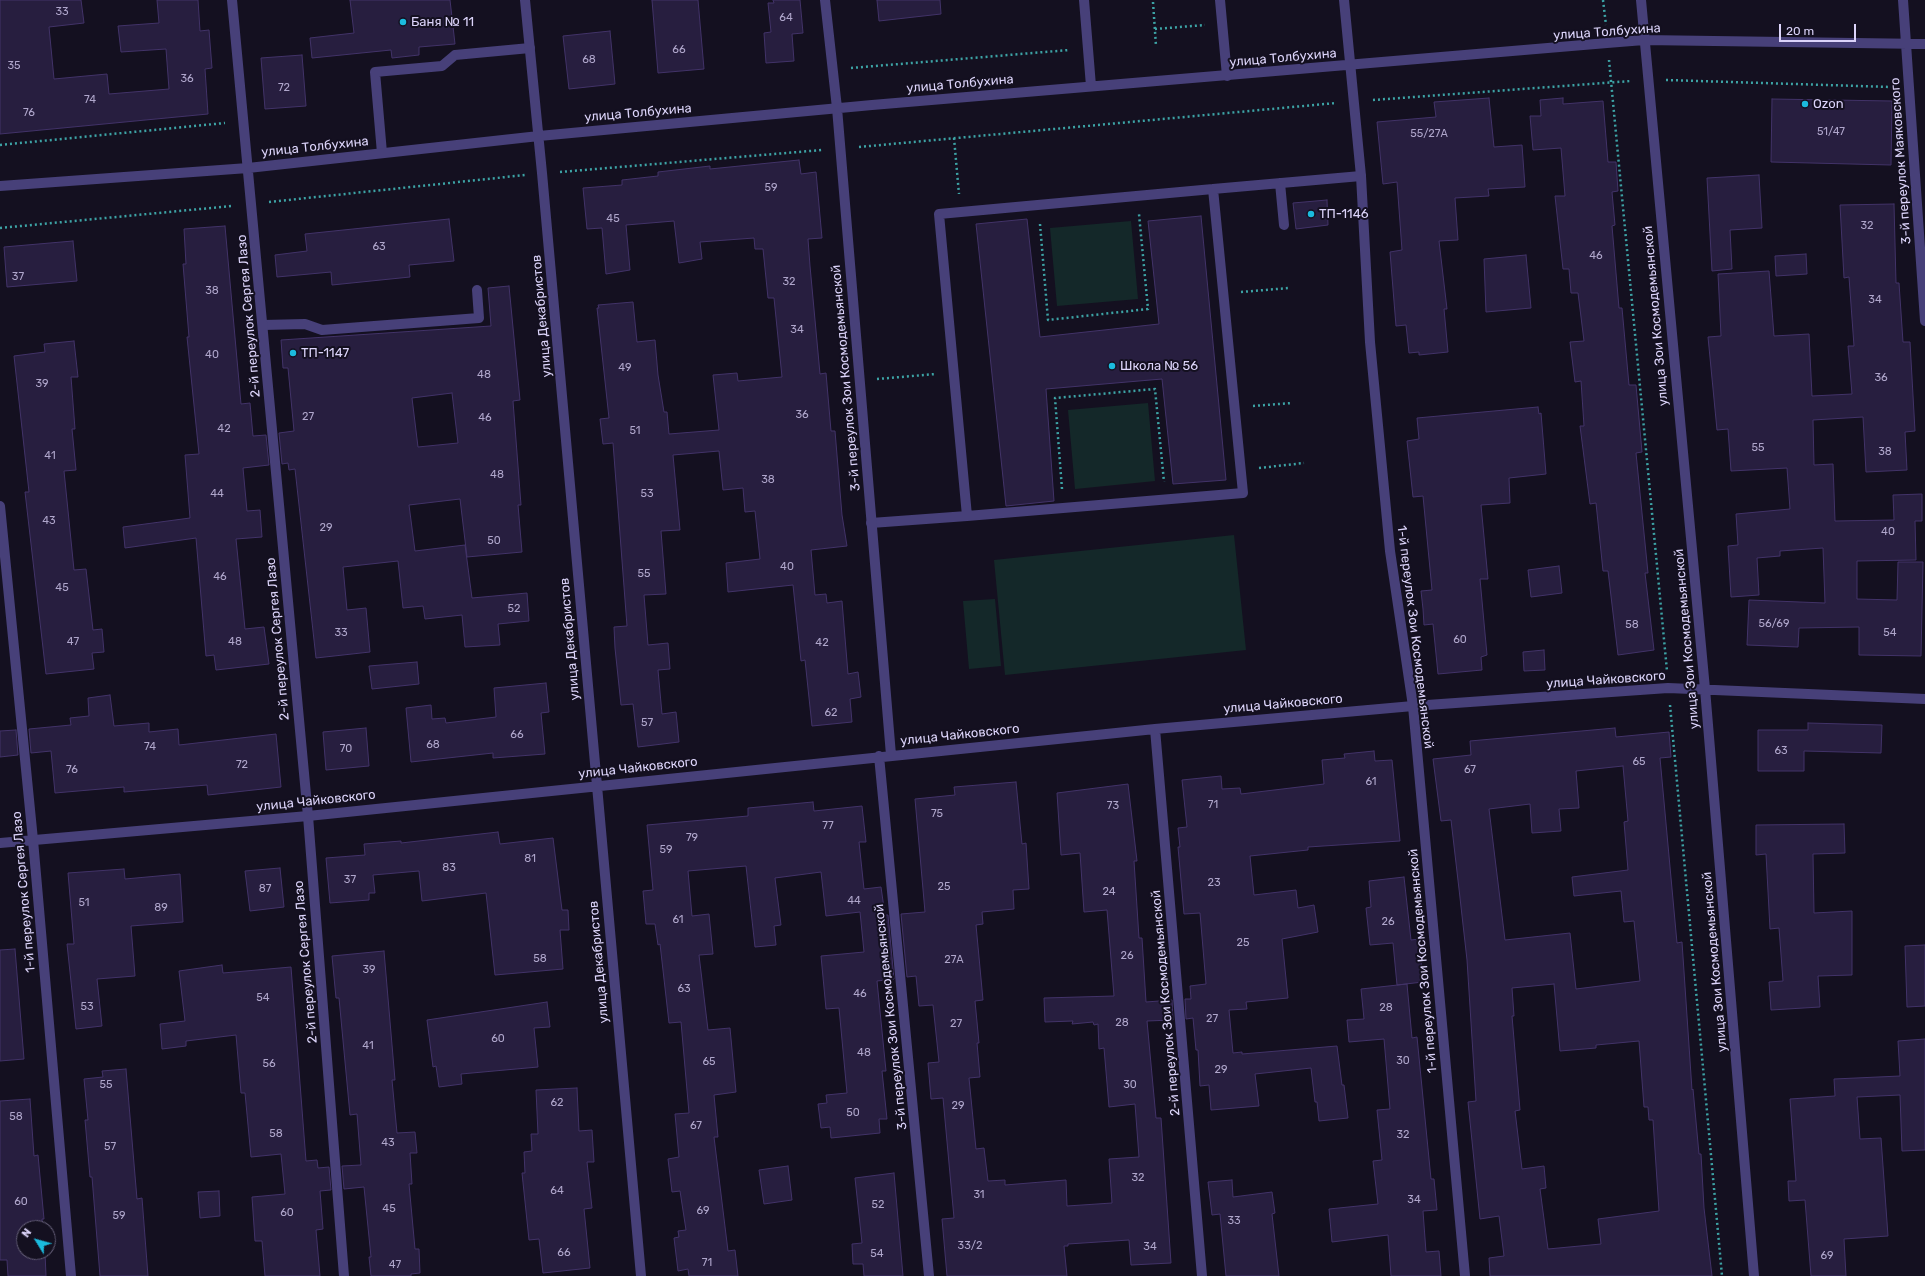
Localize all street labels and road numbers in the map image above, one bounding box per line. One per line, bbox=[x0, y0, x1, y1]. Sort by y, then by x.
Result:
street label: улица Толбухина bbox=[1553, 20, 1661, 44]
street label: улица Толбухина bbox=[1229, 46, 1337, 70]
street label: улица Толбухина bbox=[906, 72, 1014, 96]
street label: 3-й переулок Маяковского bbox=[1887, 77, 1915, 245]
street label: улица Толбухина bbox=[584, 101, 692, 125]
street label: улица Толбухина bbox=[261, 134, 369, 160]
street label: улица Зои Космодемьянской bbox=[1640, 225, 1672, 407]
street label: 2-й переулок Сергея Лазо bbox=[234, 234, 264, 398]
street label: улица Декабристов bbox=[529, 254, 555, 378]
street label: 3-й переулок Зои Космодемьянской bbox=[828, 264, 864, 492]
street label: 1-й переулок Зои Космодемьянской bbox=[1394, 524, 1436, 750]
street label: улица Зои Космодемьянской bbox=[1671, 548, 1703, 730]
street label: 2-й переулок Сергея Лазо bbox=[263, 557, 293, 721]
street label: улица Декабристов bbox=[557, 577, 583, 701]
street label: улица Чайковского bbox=[1546, 668, 1666, 692]
street label: улица Чайковского bbox=[1223, 691, 1343, 717]
street label: улица Чайковского bbox=[900, 721, 1020, 749]
street label: улица Чайковского bbox=[578, 754, 698, 782]
street label: улица Чайковского bbox=[256, 787, 376, 815]
street label: 1-й переулок Сергея Лазо bbox=[9, 811, 39, 973]
street label: 1-й переулок Зои Космодемьянской bbox=[1405, 848, 1441, 1074]
street label: улица Зои Космодемьянской bbox=[1699, 871, 1731, 1053]
street label: 2-й переулок Сергея Лазо bbox=[291, 880, 321, 1044]
street label: 2-й переулок Зои Космодемьянской bbox=[1148, 889, 1184, 1117]
street label: улица Декабристов bbox=[586, 900, 612, 1024]
street label: 3-й переулок Зои Космодемьянской bbox=[871, 903, 911, 1131]

